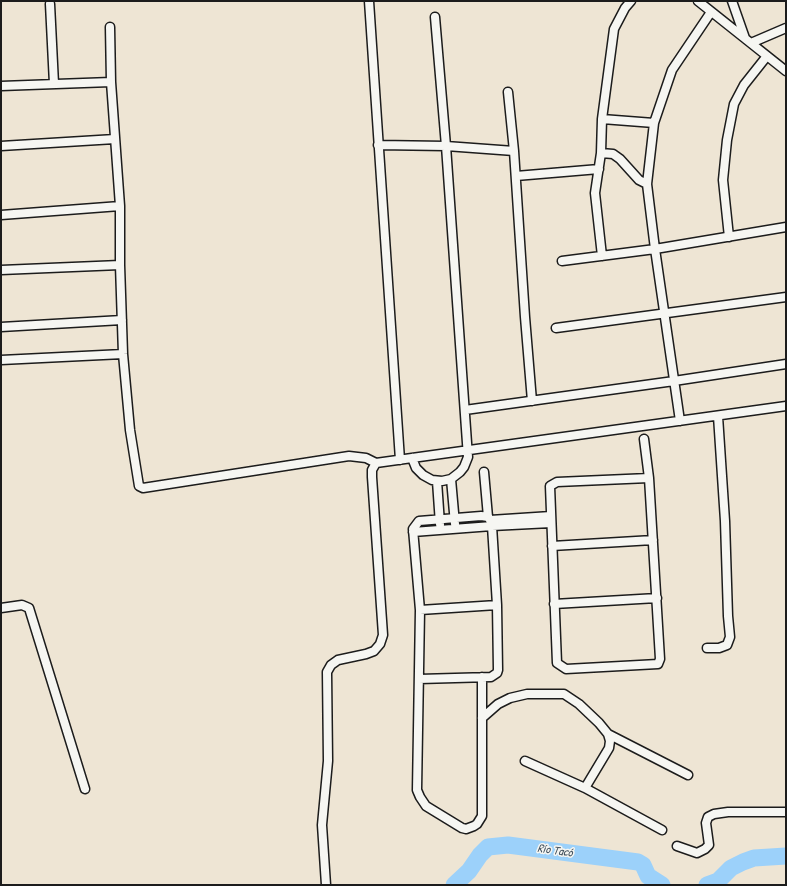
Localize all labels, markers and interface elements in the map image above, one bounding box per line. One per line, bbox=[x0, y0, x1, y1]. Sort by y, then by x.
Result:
water label: Río Tacó bbox=[536, 841, 574, 861]

